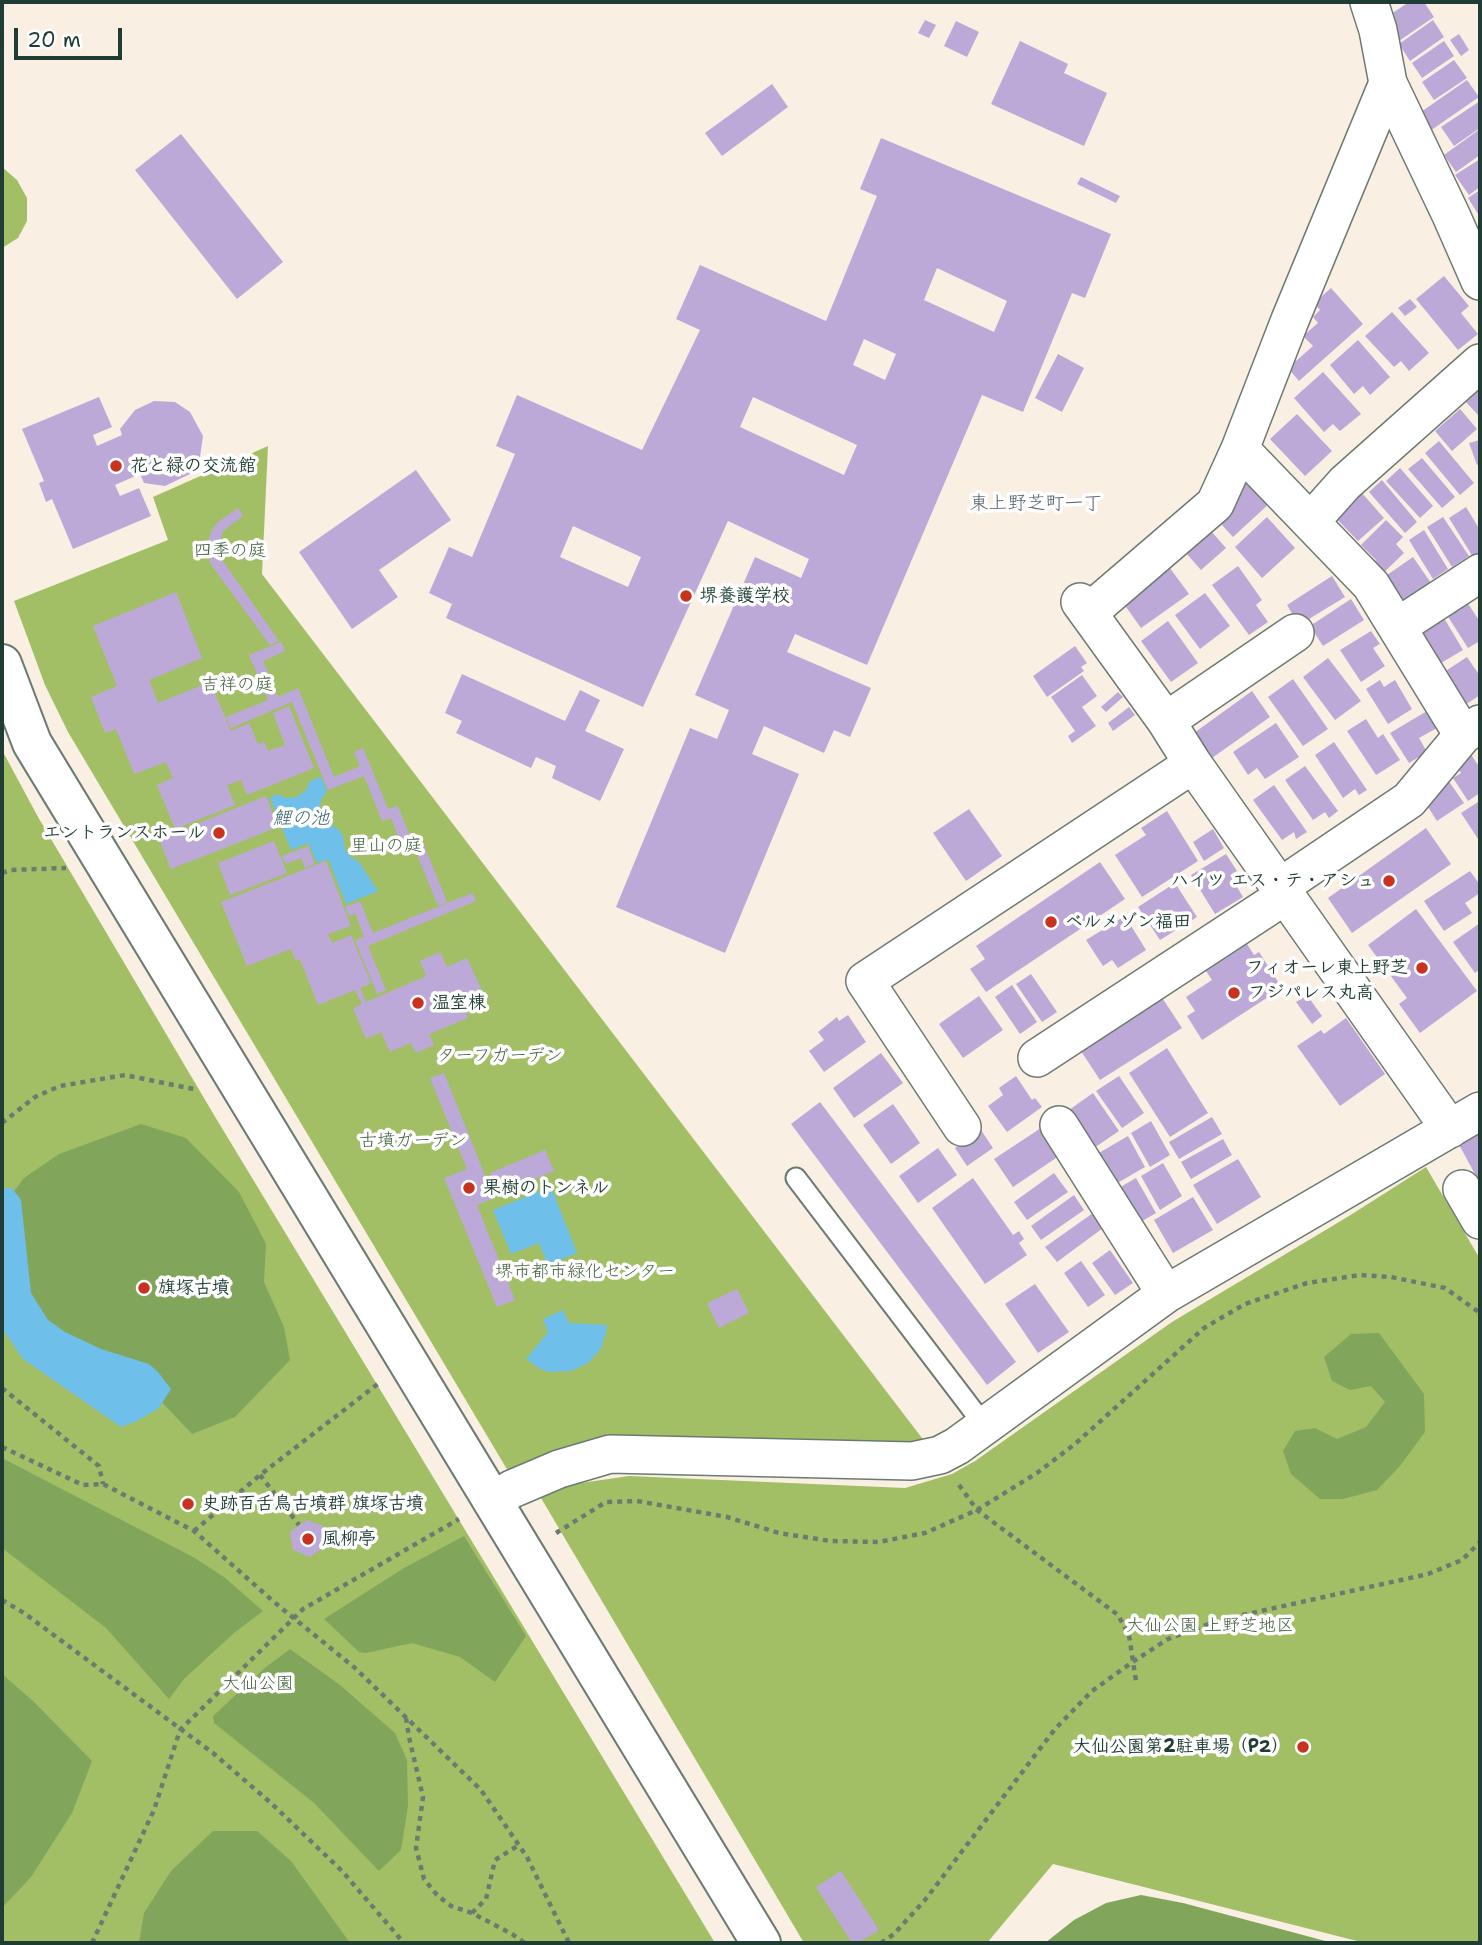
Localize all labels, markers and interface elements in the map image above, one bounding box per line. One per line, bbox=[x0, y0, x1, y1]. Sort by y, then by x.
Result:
scale bar bbox=[18, 14, 126, 58]
text: 20 m bbox=[27, 26, 81, 54]
place label: 花と緑の交流館 bbox=[130, 455, 256, 477]
marker: 花と緑の交流館 bbox=[108, 458, 124, 474]
district label: 東上野芝町一丁 bbox=[970, 493, 1102, 515]
park label: 四季の庭 bbox=[194, 540, 266, 562]
place label: 堺養護学校 bbox=[700, 585, 790, 607]
marker: 堺養護学校 bbox=[678, 588, 694, 604]
park label: 吉祥の庭 bbox=[201, 674, 273, 696]
water label: 鯉の池 bbox=[273, 808, 329, 830]
place label: エントランスホール bbox=[43, 822, 205, 844]
marker: エントランスホール bbox=[211, 825, 227, 841]
park label: 里山の庭 bbox=[350, 835, 422, 857]
place label: ハイツ エス・テ・アシュ bbox=[1171, 870, 1375, 892]
marker: ハイツ エス・テ・アシュ bbox=[1381, 873, 1397, 889]
place label: ベルメゾン福田 bbox=[1065, 911, 1191, 933]
marker: ベルメゾン福田 bbox=[1043, 914, 1059, 930]
place label: フィオーレ東上野芝 bbox=[1246, 957, 1408, 979]
marker: フィオーレ東上野芝 bbox=[1414, 960, 1430, 976]
place label: フジパレス丸高 bbox=[1248, 982, 1374, 1004]
marker: フジパレス丸高 bbox=[1226, 985, 1242, 1001]
place label: 温室棟 bbox=[432, 992, 486, 1014]
marker: 温室棟 bbox=[410, 995, 426, 1011]
park label: ターフガーデン bbox=[437, 1045, 563, 1067]
park label: 古墳ガーデン bbox=[359, 1130, 467, 1152]
place label: 果樹のトンネル bbox=[483, 1177, 609, 1199]
marker: 果樹のトンネル bbox=[461, 1180, 477, 1196]
park label: 堺市都市緑化センター bbox=[495, 1261, 675, 1283]
place label: 旗塚古墳 bbox=[158, 1277, 230, 1299]
marker: 旗塚古墳 bbox=[136, 1280, 152, 1296]
place label: 史跡百舌鳥古墳群 旗塚古墳 bbox=[202, 1493, 424, 1515]
marker: 史跡百舌鳥古墳群 旗塚古墳 bbox=[180, 1496, 196, 1512]
place label: 風柳亭 bbox=[322, 1528, 376, 1550]
marker: 風柳亭 bbox=[300, 1531, 316, 1547]
park label: 大仙公園 上野芝地区 bbox=[1126, 1615, 1294, 1637]
park label: 大仙公園 bbox=[222, 1673, 294, 1695]
place label: 大仙公園第2駐車場（P2） bbox=[1073, 1736, 1289, 1758]
marker: 大仙公園第2駐車場（P2） bbox=[1295, 1739, 1311, 1755]

